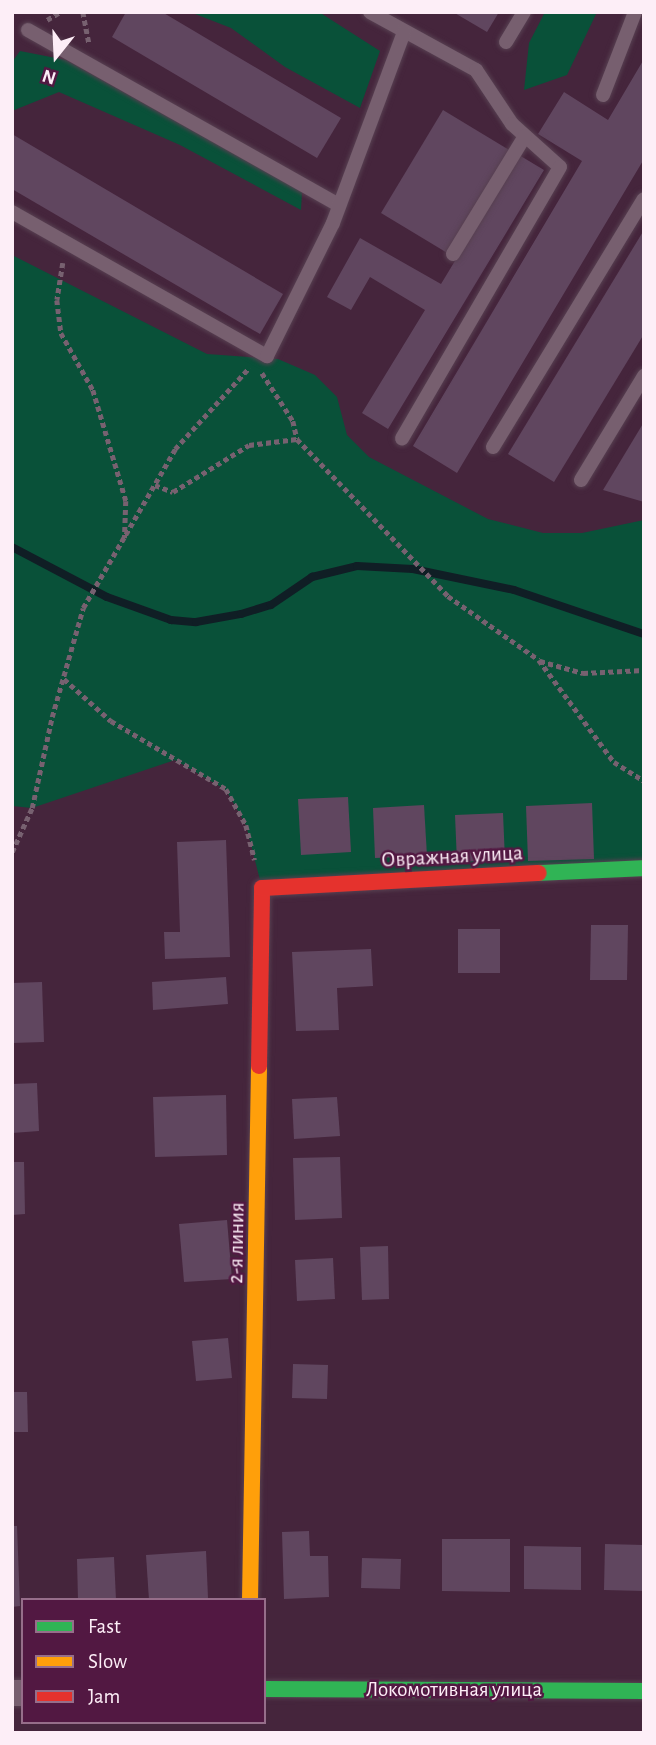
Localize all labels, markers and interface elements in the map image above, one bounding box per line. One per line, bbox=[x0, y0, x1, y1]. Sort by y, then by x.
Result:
north arrow bbox=[21, 21, 91, 91]
text: N bbox=[40, 65, 59, 88]
street label: Овражная улица bbox=[381, 841, 523, 873]
street label: 2-я линия bbox=[224, 1202, 250, 1284]
legend bbox=[21, 1598, 266, 1724]
text: Fast bbox=[88, 1616, 121, 1637]
text: Slow bbox=[88, 1651, 127, 1672]
street label: Локомотивная улица bbox=[366, 1677, 542, 1703]
text: Jam bbox=[88, 1686, 120, 1707]

